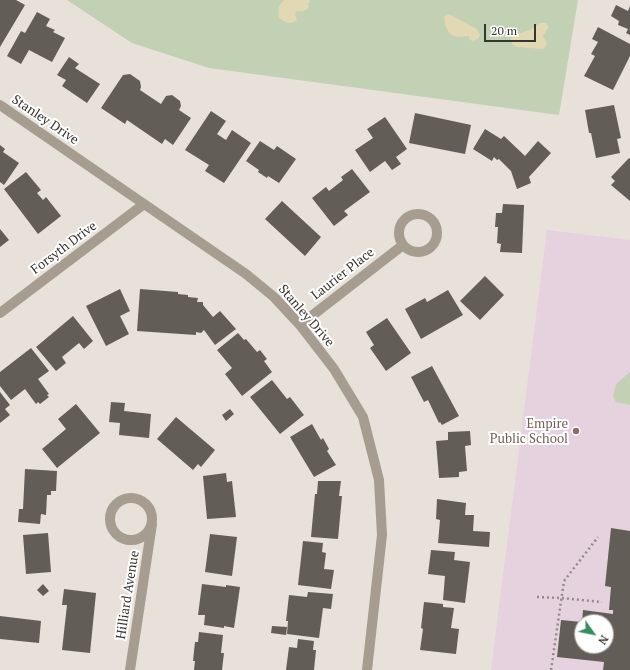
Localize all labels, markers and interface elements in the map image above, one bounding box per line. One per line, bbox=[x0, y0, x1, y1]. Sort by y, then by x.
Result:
scale bar bbox=[486, 16, 538, 42]
text: 20 m bbox=[491, 23, 517, 38]
street label: Stanley Drive bbox=[9, 92, 81, 148]
street label: Forsyth Drive bbox=[28, 218, 100, 278]
street label: Laurier Place bbox=[309, 245, 377, 303]
street label: Stanley Drive bbox=[275, 282, 337, 350]
place label: Empire Public School bbox=[490, 416, 568, 447]
marker: Empire Public School bbox=[571, 426, 581, 436]
street label: Hilliard Avenue bbox=[113, 550, 143, 640]
north arrow bbox=[574, 614, 614, 654]
text: N bbox=[595, 633, 611, 647]

